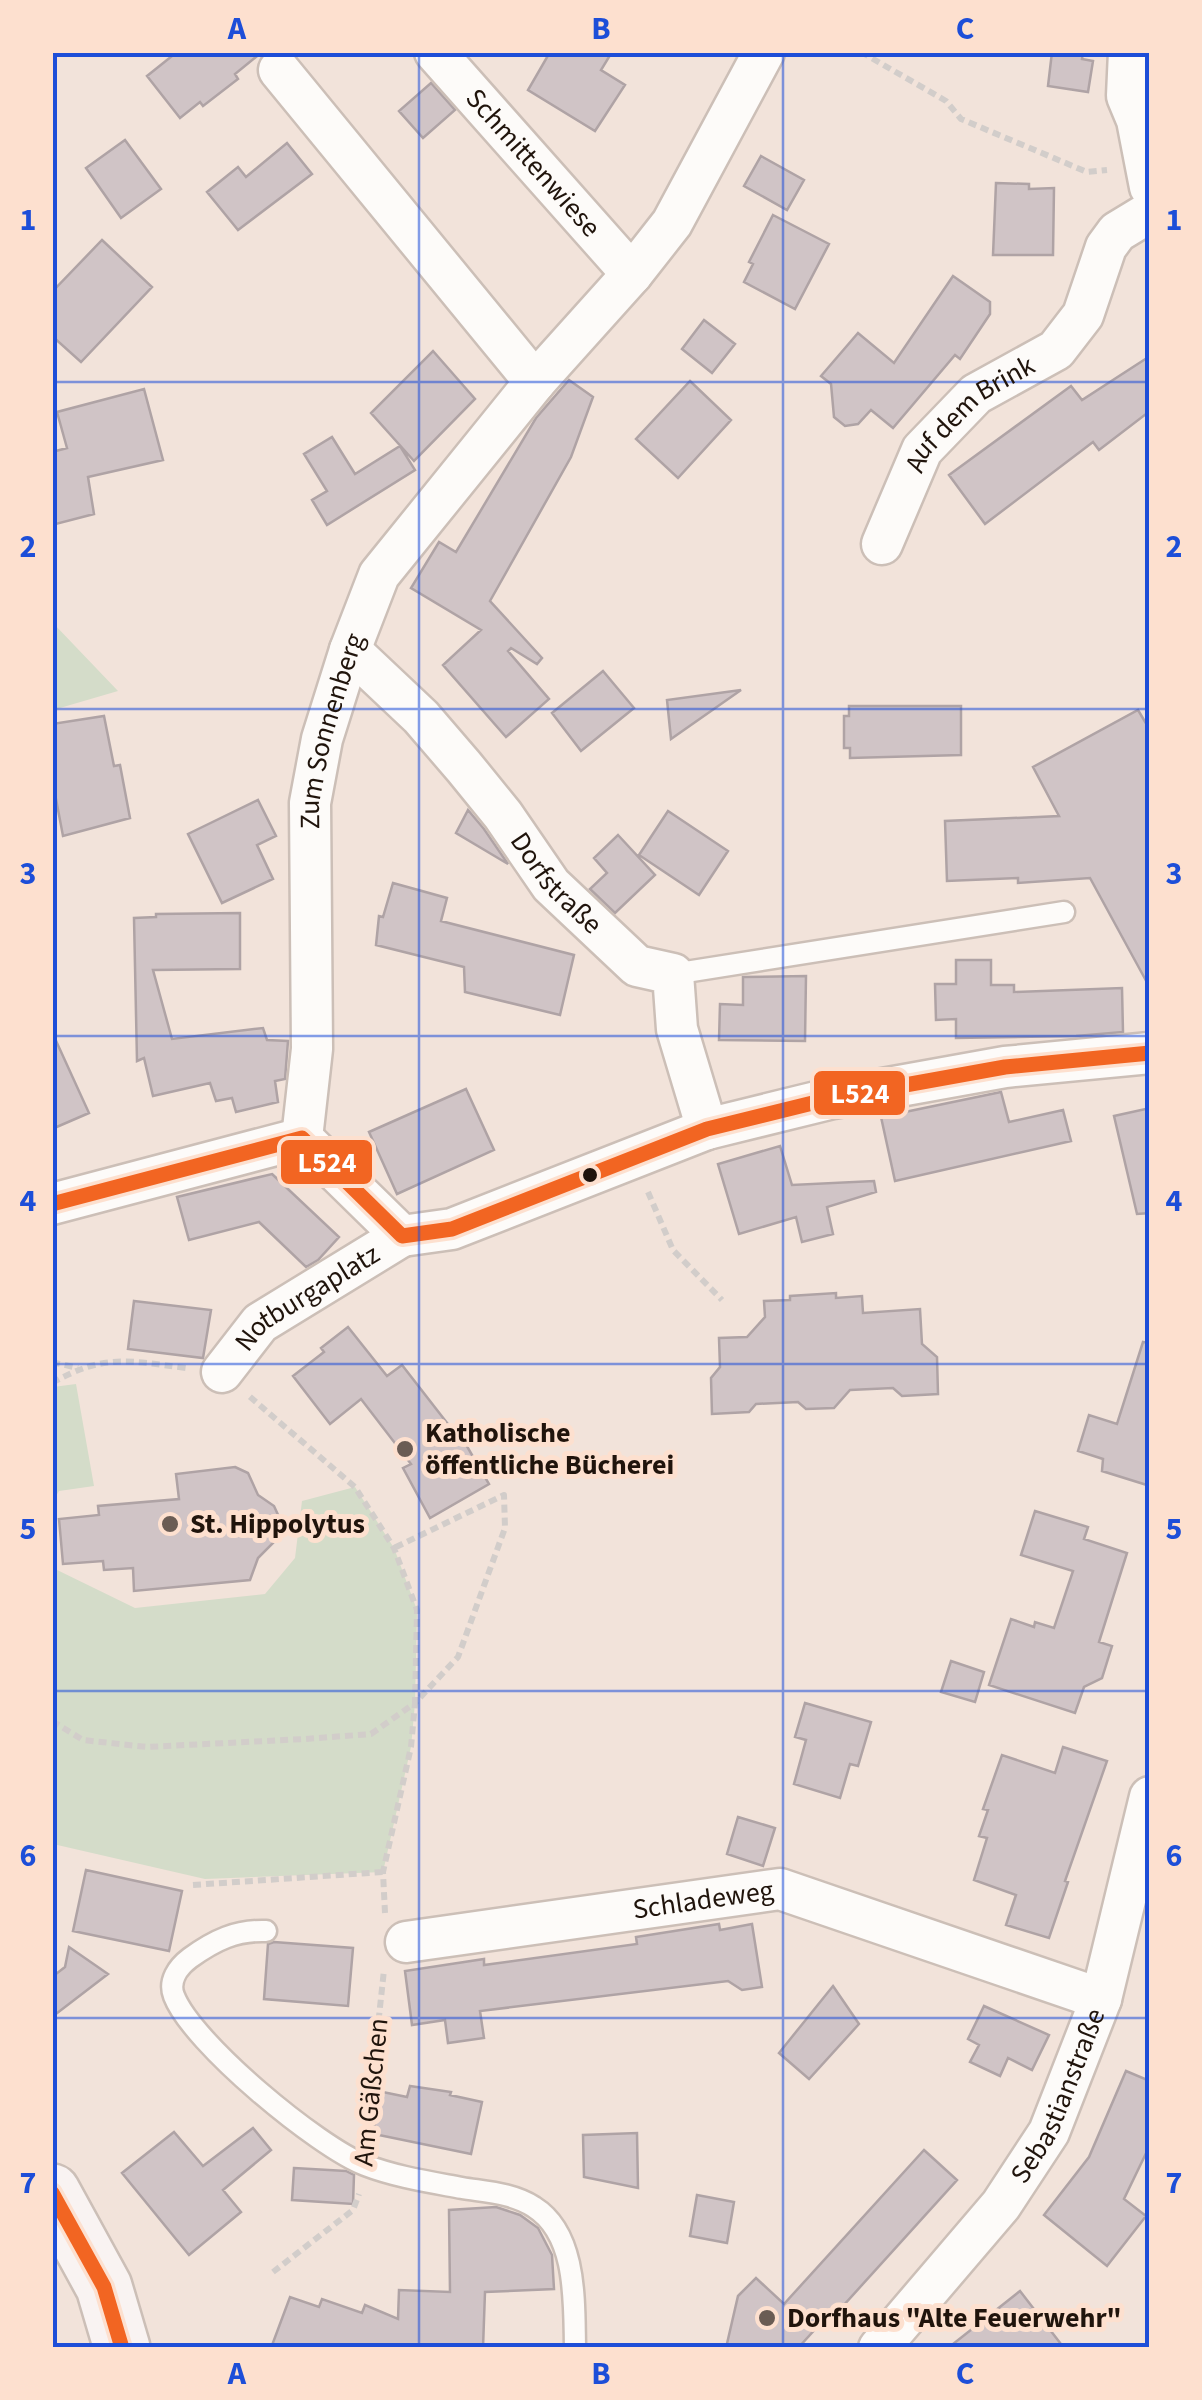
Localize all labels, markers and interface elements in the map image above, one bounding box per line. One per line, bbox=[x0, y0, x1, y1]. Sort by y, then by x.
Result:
text: A bbox=[227, 6, 247, 52]
text: B bbox=[591, 6, 611, 52]
text: C bbox=[956, 6, 974, 52]
street label: Schmittenwiese bbox=[456, 80, 610, 246]
text: 1 bbox=[20, 197, 36, 243]
text: 1 bbox=[1166, 197, 1182, 243]
street label: Auf dem Brink bbox=[895, 345, 1042, 478]
text: 2 bbox=[20, 524, 36, 570]
text: 2 bbox=[1166, 524, 1182, 570]
street label: Zum Sonnenberg bbox=[290, 627, 375, 829]
street label: Dorfstraße bbox=[500, 824, 611, 943]
text: 3 bbox=[20, 851, 36, 897]
text: 3 bbox=[1166, 851, 1182, 897]
line badge: L524 bbox=[812, 1069, 907, 1117]
text: L524 bbox=[831, 1074, 890, 1114]
line badge: L524 bbox=[279, 1138, 374, 1186]
text: L524 bbox=[298, 1143, 357, 1183]
unlabelled marker bbox=[580, 1165, 600, 1185]
text: 4 bbox=[20, 1178, 37, 1224]
text: 4 bbox=[1166, 1178, 1183, 1224]
street label: Notburgaplatz bbox=[225, 1234, 387, 1360]
place label: Katholische öffentliche Bücherei bbox=[425, 1413, 674, 1485]
marker: Katholische öffentliche Bücherei bbox=[394, 1438, 416, 1460]
place label: St. Hippolytus bbox=[190, 1504, 365, 1544]
text: 5 bbox=[20, 1506, 36, 1552]
text: 5 bbox=[1166, 1506, 1182, 1552]
marker: St. Hippolytus bbox=[159, 1513, 181, 1535]
text: 6 bbox=[20, 1833, 36, 1879]
text: 6 bbox=[1166, 1833, 1182, 1879]
street label: Schladeweg bbox=[630, 1870, 776, 1930]
street label: Sebastianstraße bbox=[1001, 2003, 1115, 2191]
street label: Am Gäßchen bbox=[343, 2016, 399, 2168]
text: 7 bbox=[20, 2160, 36, 2206]
text: 7 bbox=[1166, 2160, 1182, 2206]
place label: Dorfhaus "Alte Feuerwehr" bbox=[787, 2298, 1122, 2338]
marker: Dorfhaus "Alte Feuerwehr" bbox=[756, 2307, 778, 2329]
text: A bbox=[227, 2351, 247, 2397]
text: B bbox=[591, 2351, 611, 2397]
text: C bbox=[956, 2351, 974, 2397]

